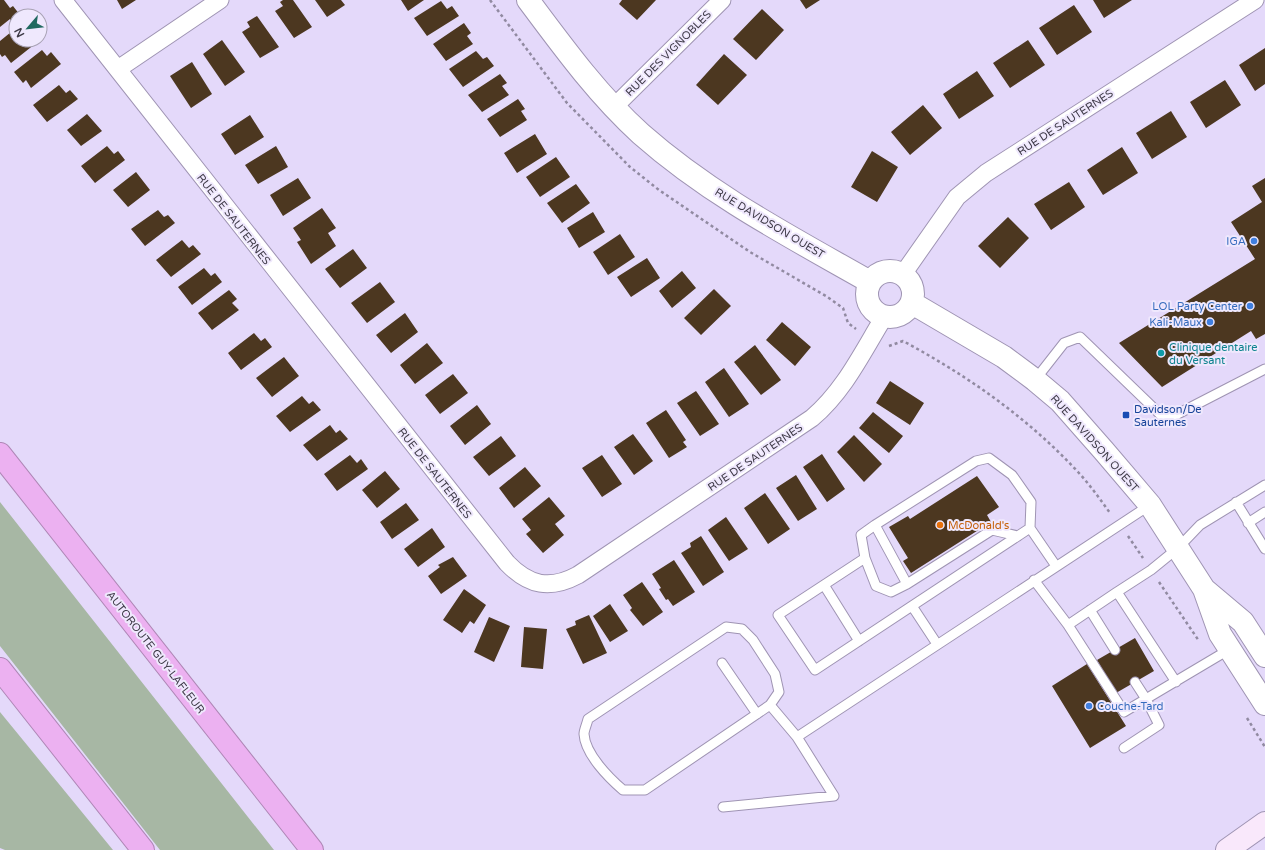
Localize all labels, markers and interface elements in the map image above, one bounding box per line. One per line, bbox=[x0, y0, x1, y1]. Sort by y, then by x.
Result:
north arrow bbox=[8, 8, 48, 48]
street label: RUE DES VIGNOBLES bbox=[623, 8, 714, 99]
text: N bbox=[12, 26, 27, 39]
street label: RUE DE SAUTERNES bbox=[1015, 86, 1116, 158]
street label: RUE DE SAUTERNES bbox=[194, 171, 273, 267]
street label: RUE DAVIDSON OUEST bbox=[713, 185, 827, 262]
place label: IGA bbox=[1226, 235, 1246, 248]
marker: IGA bbox=[1249, 236, 1259, 246]
place label: LOL Party Center bbox=[1152, 300, 1243, 313]
marker: LOL Party Center bbox=[1245, 301, 1255, 311]
place label: Kali-Maux bbox=[1149, 316, 1202, 329]
marker: Kali-Maux bbox=[1205, 317, 1215, 327]
place label: Clinique dentaire du Versant bbox=[1169, 341, 1257, 367]
marker: Clinique dentaire du Versant bbox=[1156, 348, 1166, 358]
street label: RUE DAVIDSON OUEST bbox=[1048, 392, 1142, 495]
place label: Davidson/De Sauternes bbox=[1134, 403, 1202, 429]
marker: Davidson/De Sauternes bbox=[1121, 410, 1131, 420]
street label: RUE DE SAUTERNES bbox=[705, 421, 805, 494]
street label: RUE DE SAUTERNES bbox=[395, 425, 474, 521]
place label: McDonald's bbox=[948, 519, 1009, 532]
marker: McDonald's bbox=[935, 520, 945, 530]
street label: AUTOROUTE GUY-LAFLEUR bbox=[104, 589, 207, 716]
place label: Couche-Tard bbox=[1097, 700, 1163, 713]
marker: Couche-Tard bbox=[1084, 701, 1094, 711]

